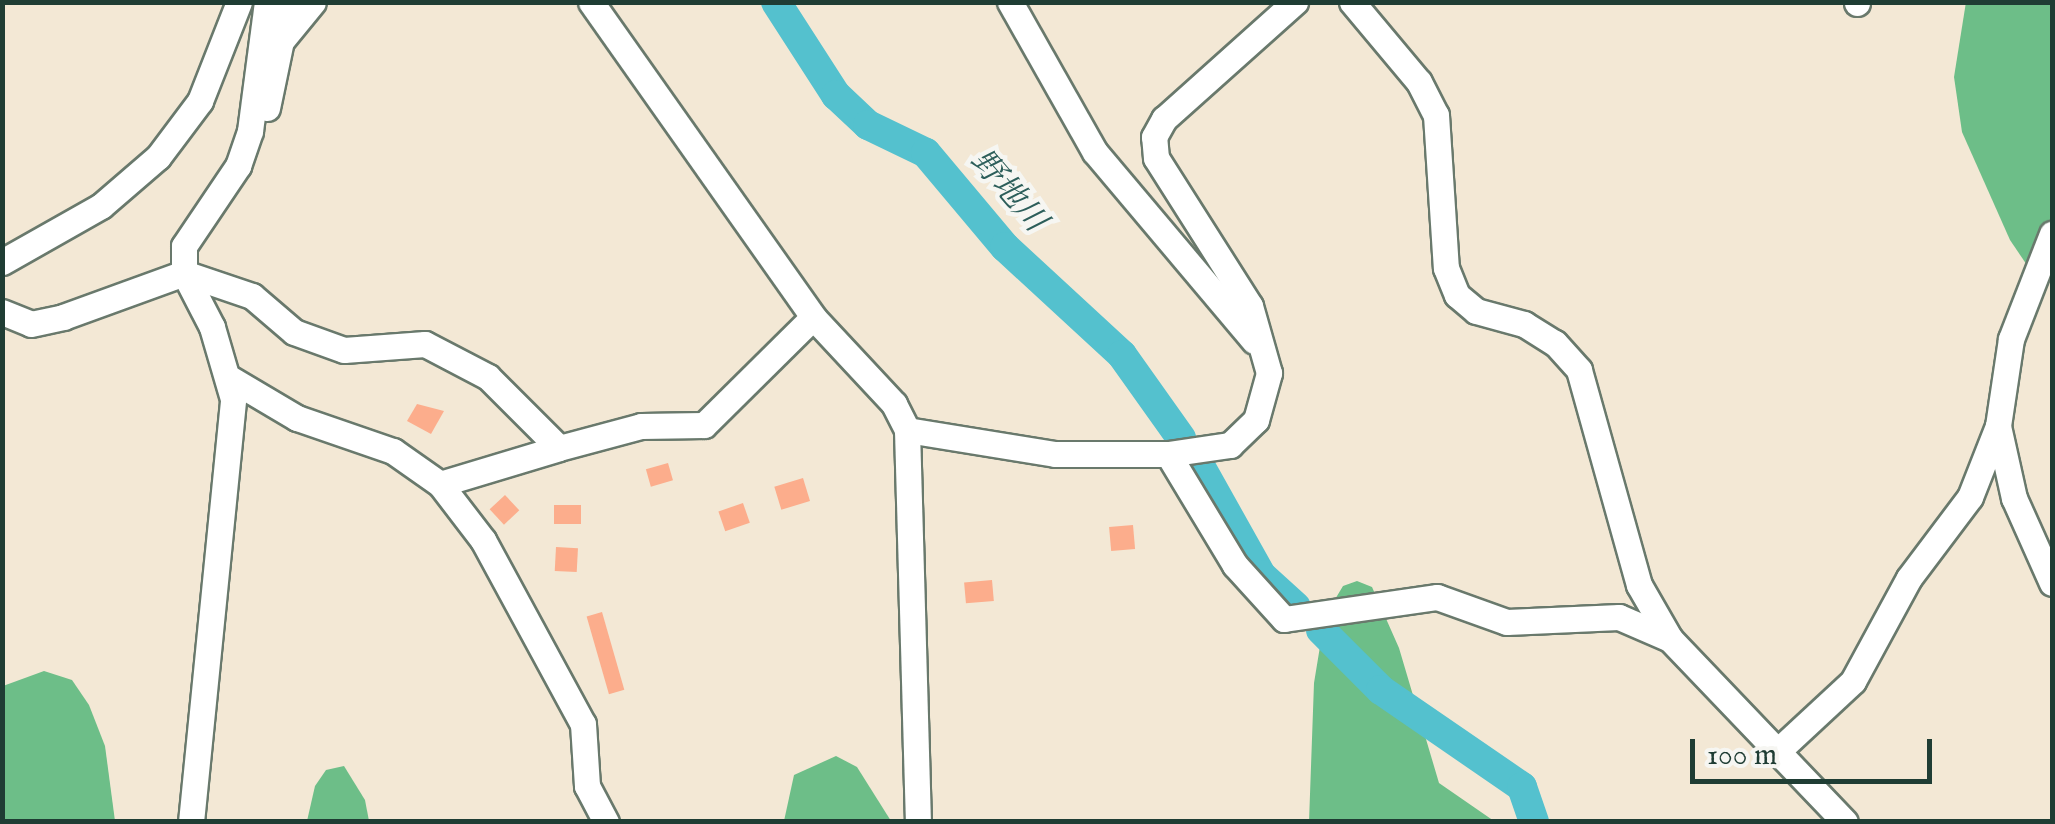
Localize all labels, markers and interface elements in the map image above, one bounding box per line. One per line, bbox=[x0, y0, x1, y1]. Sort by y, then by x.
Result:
water label: 野地川 bbox=[961, 143, 1053, 241]
scale bar bbox=[1695, 719, 1938, 781]
text: 100 m bbox=[1707, 737, 1777, 775]

